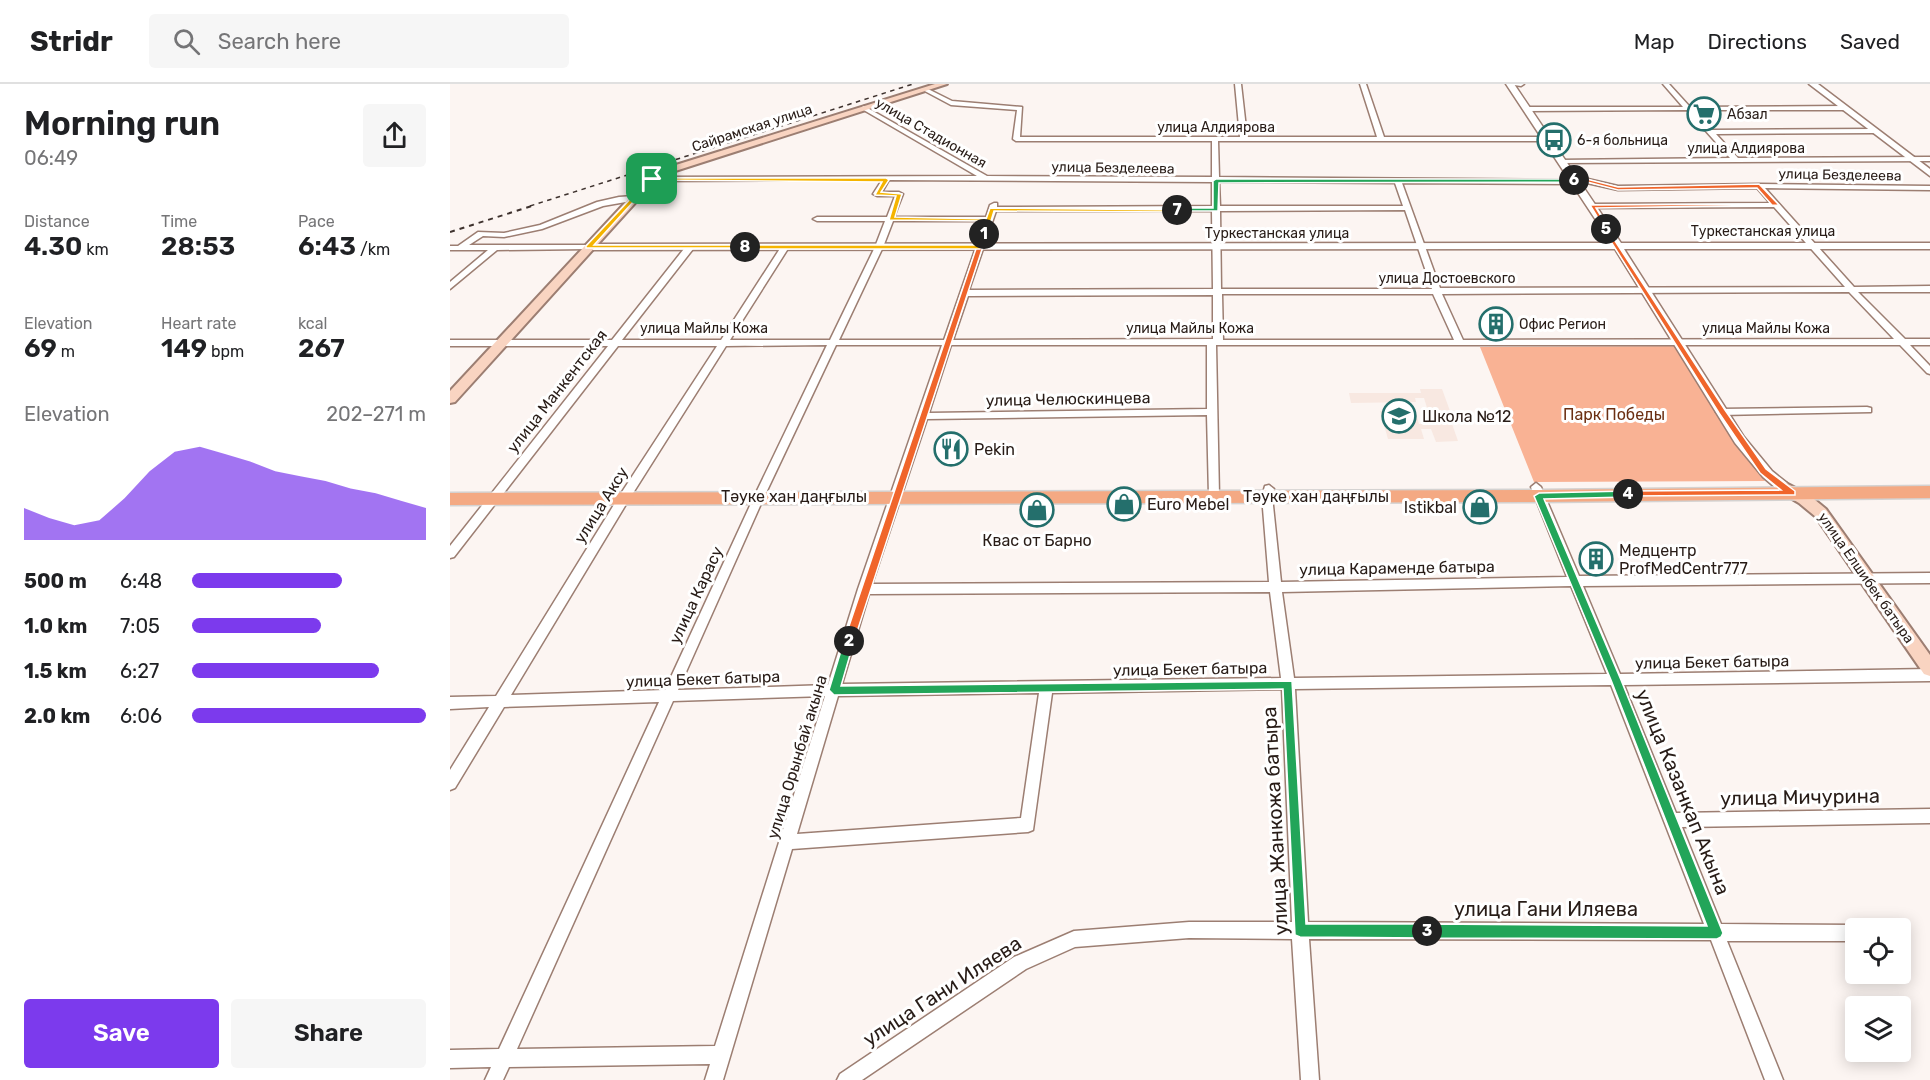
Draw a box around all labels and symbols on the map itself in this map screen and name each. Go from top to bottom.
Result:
street label: улица Стадионная [872,94,990,172]
supermarket icon: Абзал [1686,96,1722,132]
street label: Сайрамская улица [690,101,814,155]
place label: Абзал [1727,106,1768,123]
street label: улица Алдиярова [1157,119,1275,136]
bus stop icon: 6-я больница [1536,122,1572,158]
place label: 6-я больница [1577,132,1668,149]
street label: улица Алдиярова [1687,140,1805,157]
pin [626,153,677,204]
street label: улица Безделеева [1051,158,1175,178]
pin: 6 [1559,165,1589,195]
street label: улица Безделеева [1778,165,1902,185]
pin: 7 [1162,195,1192,225]
pin: 5 [1591,214,1621,244]
pin: 1 [969,219,999,249]
street label: Туркестанская улица [1691,223,1835,240]
street label: Туркестанская улица [1205,225,1349,242]
pin: 8 [730,232,760,262]
street label: улица Достоевского [1378,270,1516,287]
building icon: Офис Регион [1478,306,1514,342]
place label: Офис Регион [1519,316,1606,333]
street label: улица Майлы Кожа [640,320,768,337]
street label: улица Майлы Кожа [1126,320,1254,337]
street label: улица Майлы Кожа [1702,320,1830,337]
street label: улица Манкентская [503,326,611,456]
street label: улица Челюскинцева [985,388,1151,410]
school or university icon: Школа №12 [1381,398,1417,434]
park label: Парк Победы [1563,405,1665,424]
place label: Школа №12 [1422,407,1511,426]
restaurant icon: Pekin [933,431,969,467]
place label: Pekin [974,440,1015,459]
street label: улица Аксу [570,463,632,547]
pin: 4 [1613,479,1643,509]
shop icon: Euro Mebel [1106,486,1142,522]
street label: Тәуке хан даңғылы [721,487,867,506]
street label: Тәуке хан даңғылы [1243,487,1389,506]
shop icon: Istikbal [1462,489,1498,525]
shop icon: Квас от Барно [1019,492,1055,528]
place label: Euro Mebel [1147,495,1229,514]
place label: Istikbal [1404,498,1457,517]
street label: улица Елшибек батыра [1814,509,1918,647]
place label: Квас от Барно [982,531,1092,550]
building icon: Медцентр ProfMedCentr777 [1578,541,1614,577]
place label: Медцентр ProfMedCentr777 [1619,541,1748,578]
street label: улица Карасу [665,543,727,647]
street label: улица Караменде батыра [1299,557,1495,579]
pin: 2 [834,626,864,656]
street label: улица Бекет батыра [1635,651,1789,673]
street label: улица Бекет батыра [1113,658,1267,680]
street label: улица Бекет батыра [626,667,780,691]
street label: улица Орынбай акына [763,673,831,841]
street label: улица Казанкап Акына [1631,686,1735,898]
street label: улица Жанкожа батыра [1257,706,1293,936]
street label: улица Мичурина [1720,784,1880,810]
street label: улица Гани Иляева [1454,897,1638,921]
pin: 3 [1412,916,1442,946]
street label: улица Гани Иляева [858,931,1026,1051]

